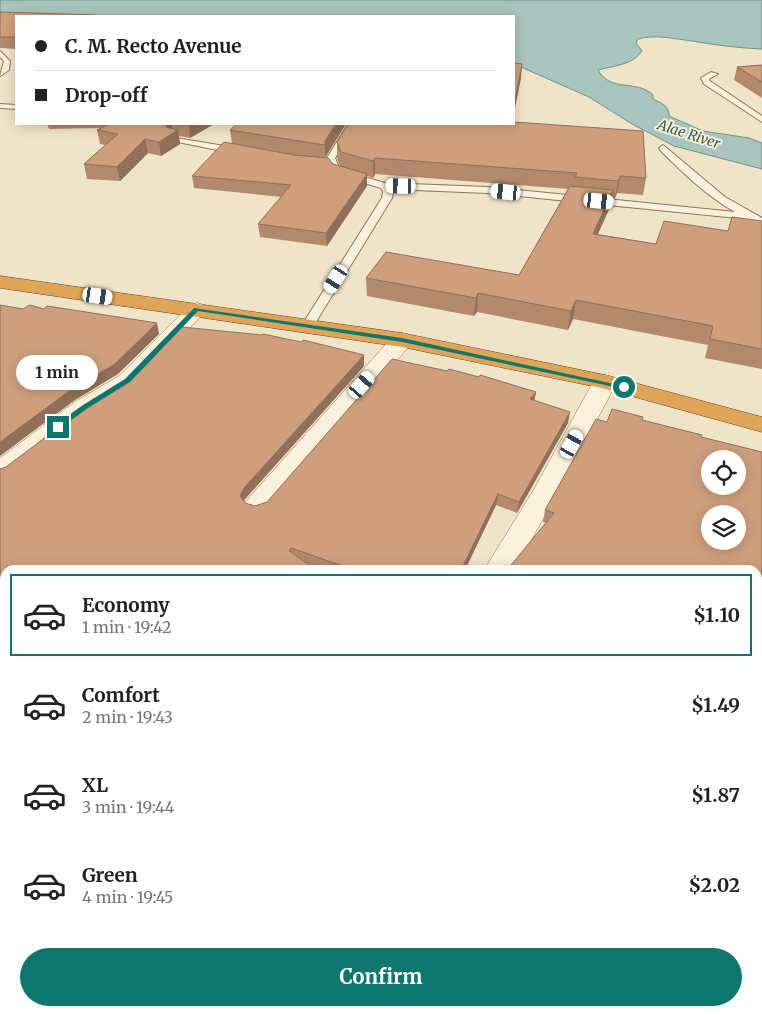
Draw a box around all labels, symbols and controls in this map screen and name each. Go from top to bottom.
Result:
text: C. M. Recto Avenue [65,34,242,58]
text: Drop-off [65,83,147,107]
water label: Alae River [655,115,723,153]
car [385,178,416,194]
car [490,183,521,201]
car [583,192,614,210]
car [321,262,350,296]
car [82,286,113,306]
callout: 1 min [17,354,99,390]
text: 1 min [35,362,79,382]
car [346,369,377,401]
route start [613,376,635,398]
route end [47,416,69,438]
car [558,427,585,461]
map controls [701,450,746,550]
button: locate [701,450,746,495]
button: layers [701,505,746,550]
icon: car [22,593,67,638]
text: Economy [82,593,170,617]
text: $1.10 [693,603,740,627]
text: 1 min · 19:42 [82,617,172,637]
icon: car [22,683,67,728]
text: Comfort [82,683,160,707]
text: $1.49 [691,693,740,717]
text: 2 min · 19:43 [82,707,173,727]
icon: car [22,773,67,818]
text: XL [82,773,108,797]
text: $1.87 [691,783,740,807]
text: 3 min · 19:44 [82,797,175,817]
icon: car [22,863,67,908]
text: Green [82,863,138,887]
text: $2.02 [689,873,740,897]
text: 4 min · 19:45 [82,887,173,907]
button: Confirm [20,948,742,1006]

